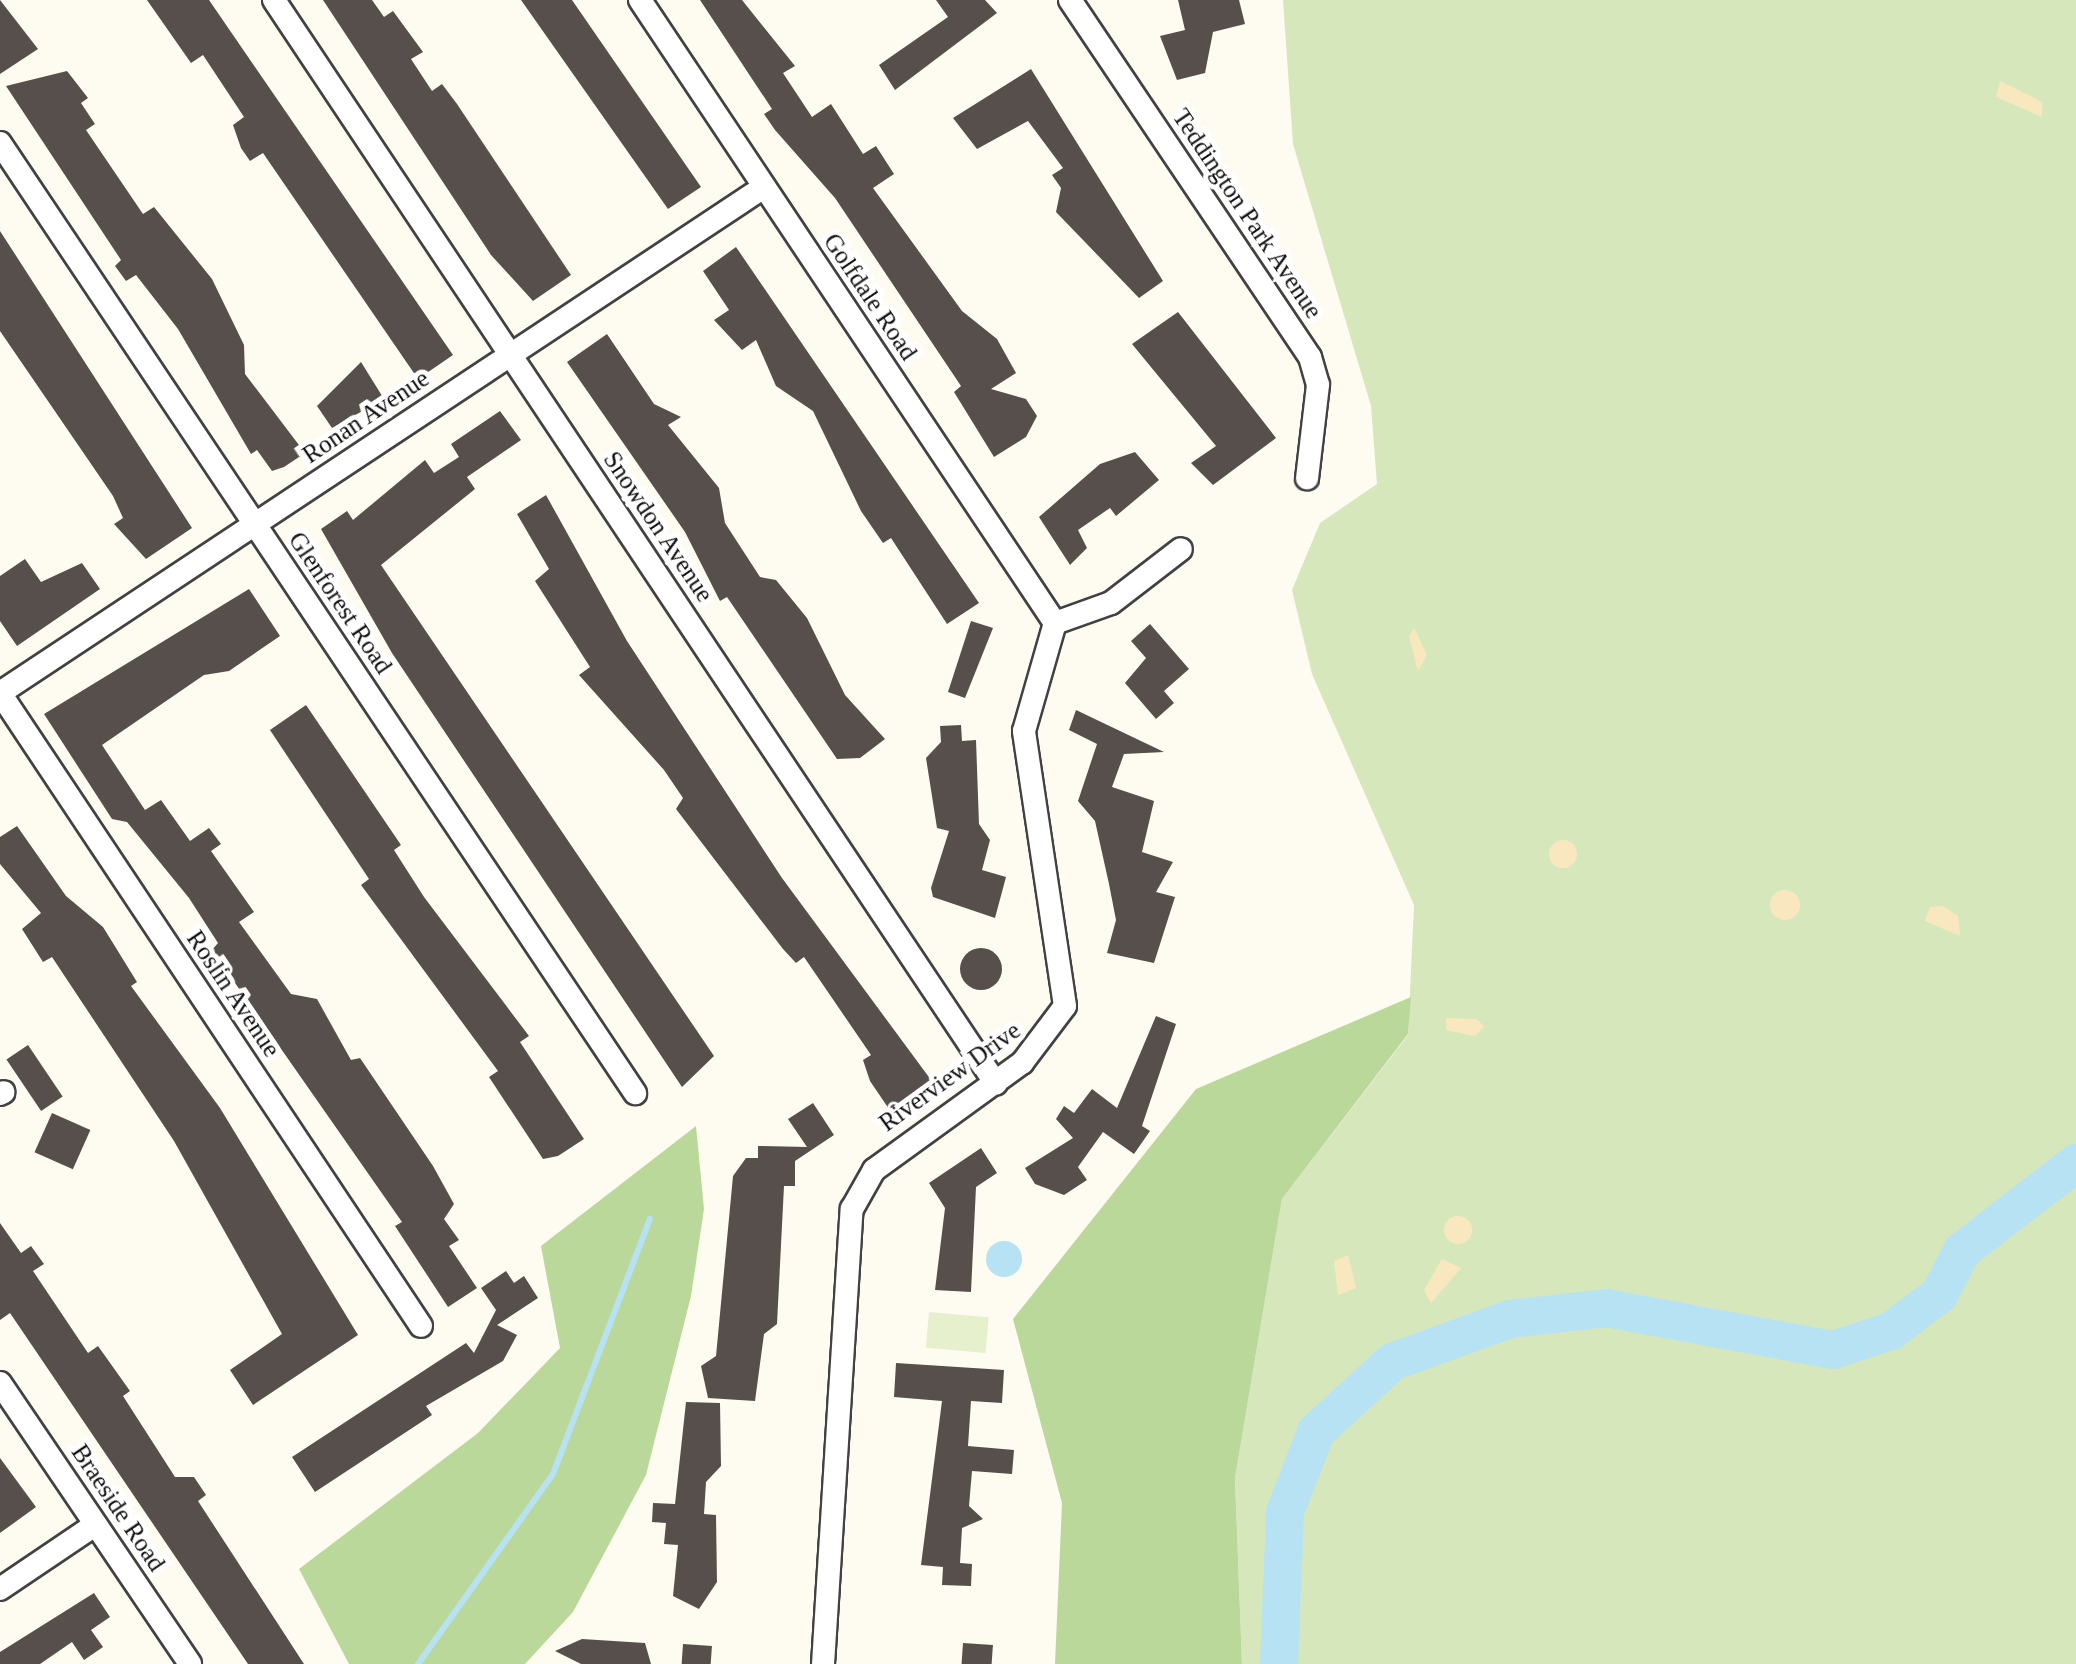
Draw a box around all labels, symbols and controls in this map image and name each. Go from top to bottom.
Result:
street label: Teddington Park Avenue [1165,103,1329,325]
street label: Golfdale Road [817,228,923,366]
street label: Ronan Avenue [297,363,435,471]
street label: Snowdon Avenue [596,445,720,609]
street label: Glenforest Road [282,526,398,680]
street label: Roslin Avenue [179,924,287,1064]
street label: Riverview Drive [874,1016,1026,1138]
street label: Braeside Road [65,1439,171,1577]

